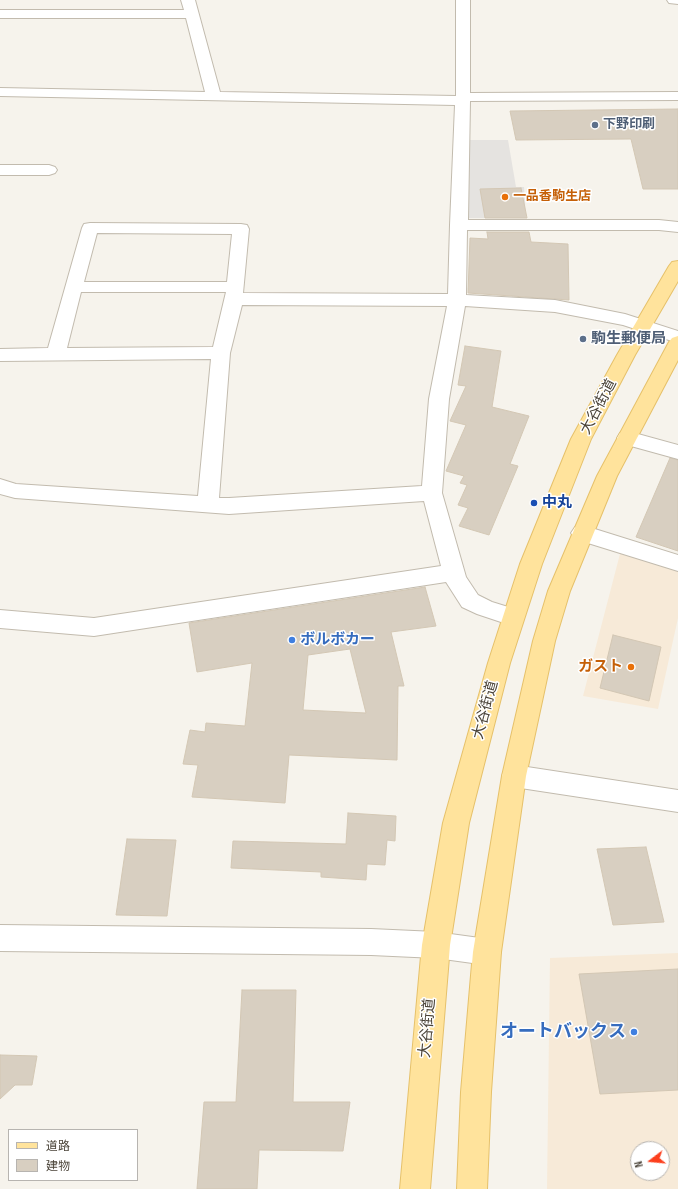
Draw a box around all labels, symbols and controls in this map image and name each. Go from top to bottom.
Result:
place label: 下野印刷 [603,117,655,133]
marker: 下野印刷 [590,120,600,130]
place label: 一品香駒生店 [513,189,591,205]
marker: 一品香駒生店 [500,192,510,202]
place label: 駒生郵便局 [591,330,666,348]
marker: 駒生郵便局 [578,334,588,344]
street label: 大谷街道 [577,376,621,438]
place label: 中丸 [542,494,572,512]
marker: 中丸 [529,498,539,508]
place label: ボルボカー [300,631,375,649]
marker: ボルボカー [287,635,297,645]
place label: ガスト [578,658,623,676]
marker: ガスト [626,662,636,672]
street label: 大谷街道 [470,679,502,741]
street label: 大谷街道 [416,997,440,1059]
place label: オートバックス [500,1021,626,1043]
marker: オートバックス [629,1027,639,1037]
legend [8,1129,138,1181]
text: 道路 [46,1139,70,1154]
north arrow [630,1141,670,1181]
text: 建物 [46,1159,70,1174]
text: N [632,1160,646,1169]

